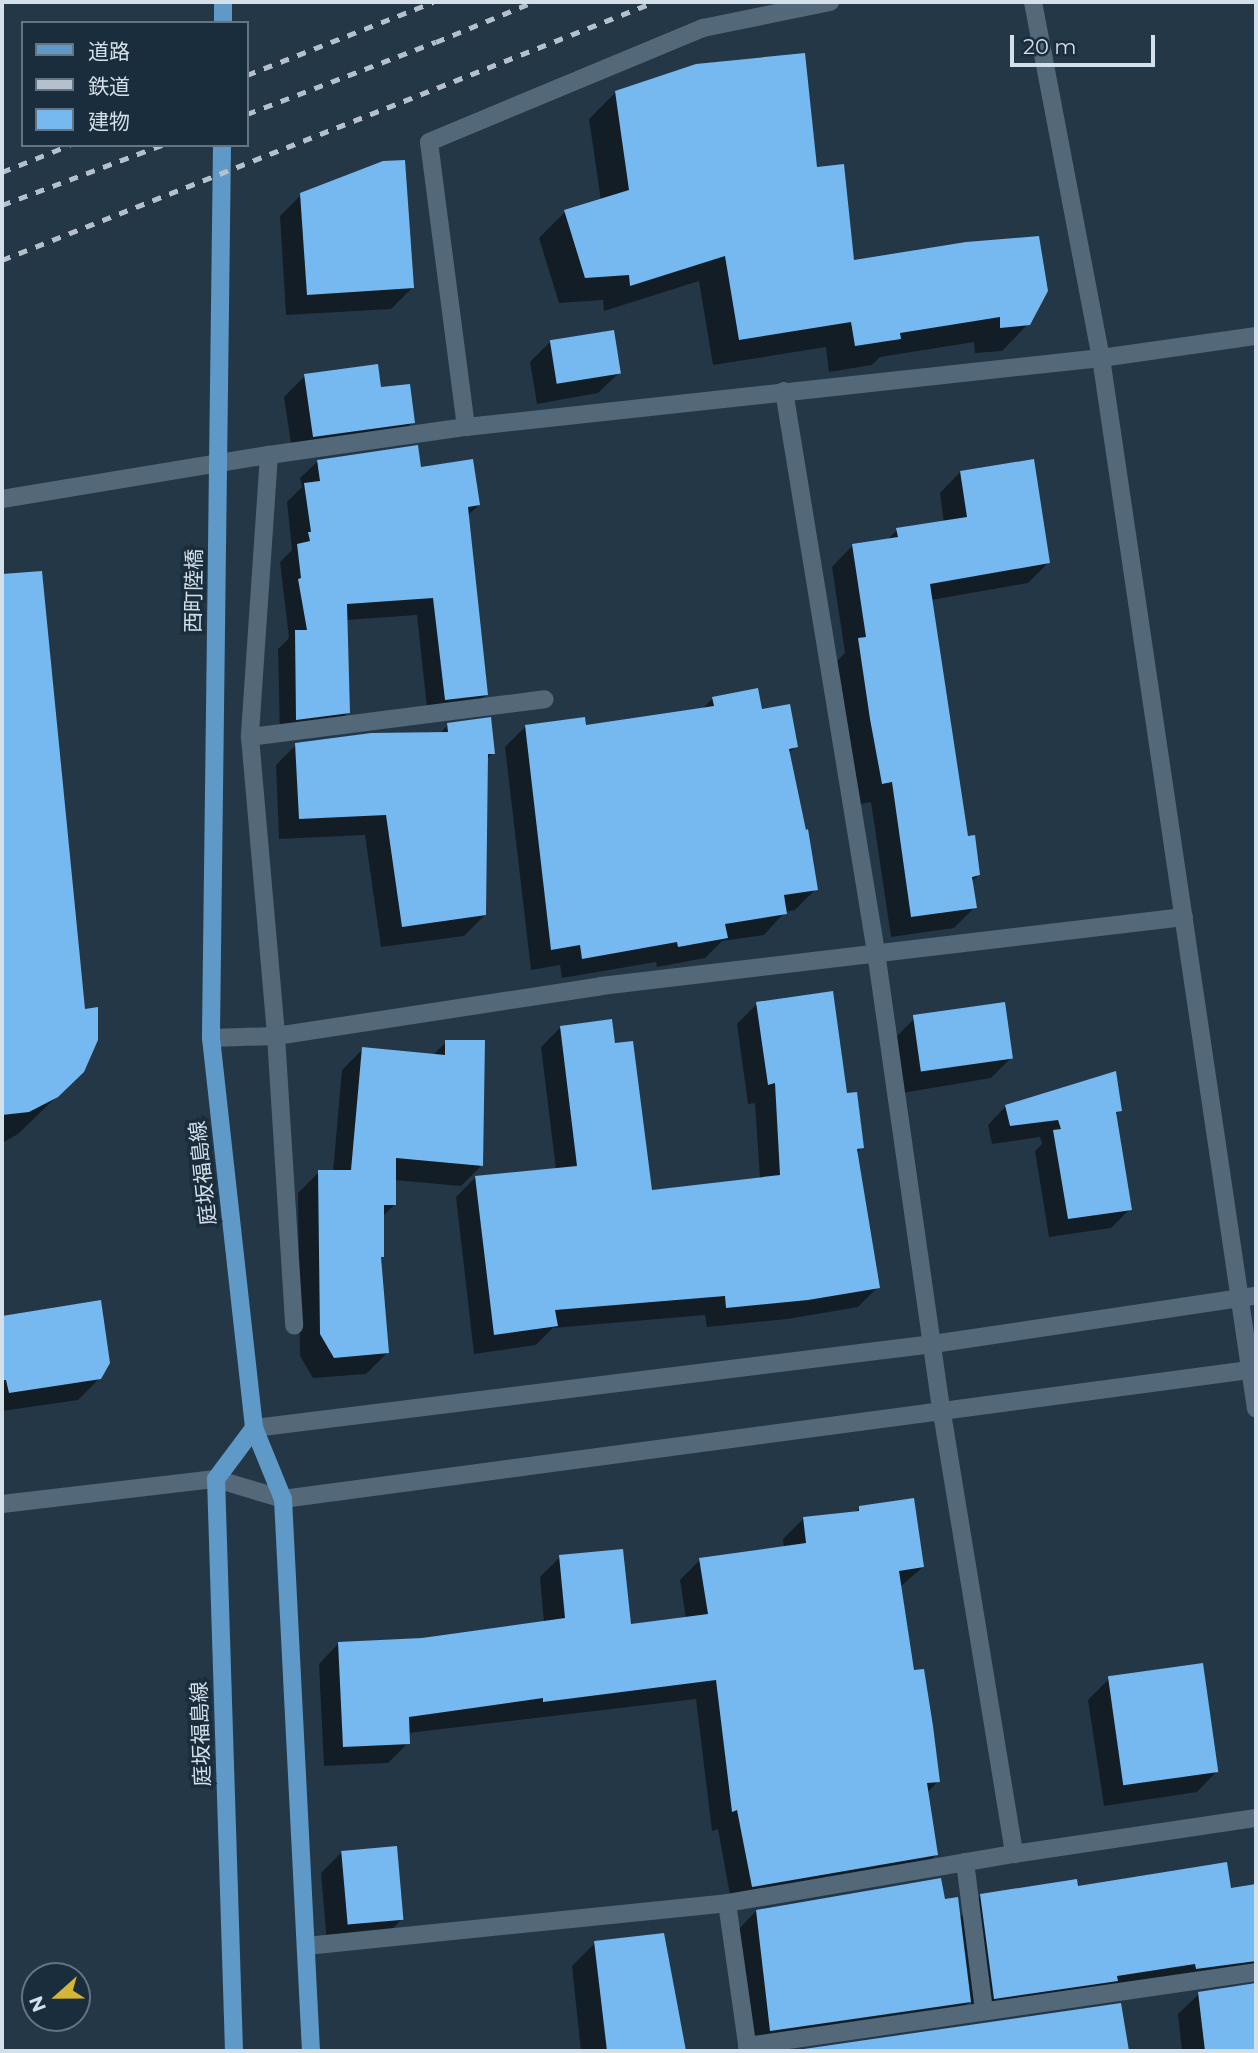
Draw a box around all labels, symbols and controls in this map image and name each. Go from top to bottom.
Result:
legend [21,21,248,147]
scale bar [1013,21,1158,65]
text: 20 m [1023,34,1077,59]
text: 道路 [88,39,130,64]
text: 鉄道 [88,74,130,99]
text: 建物 [88,109,130,134]
street label: 西町陸橋 [181,549,207,633]
street label: 庭坂福島線 [185,1119,221,1227]
street label: 庭坂福島線 [187,1681,215,1787]
north arrow [21,1962,91,2032]
text: N [24,1993,51,2015]

